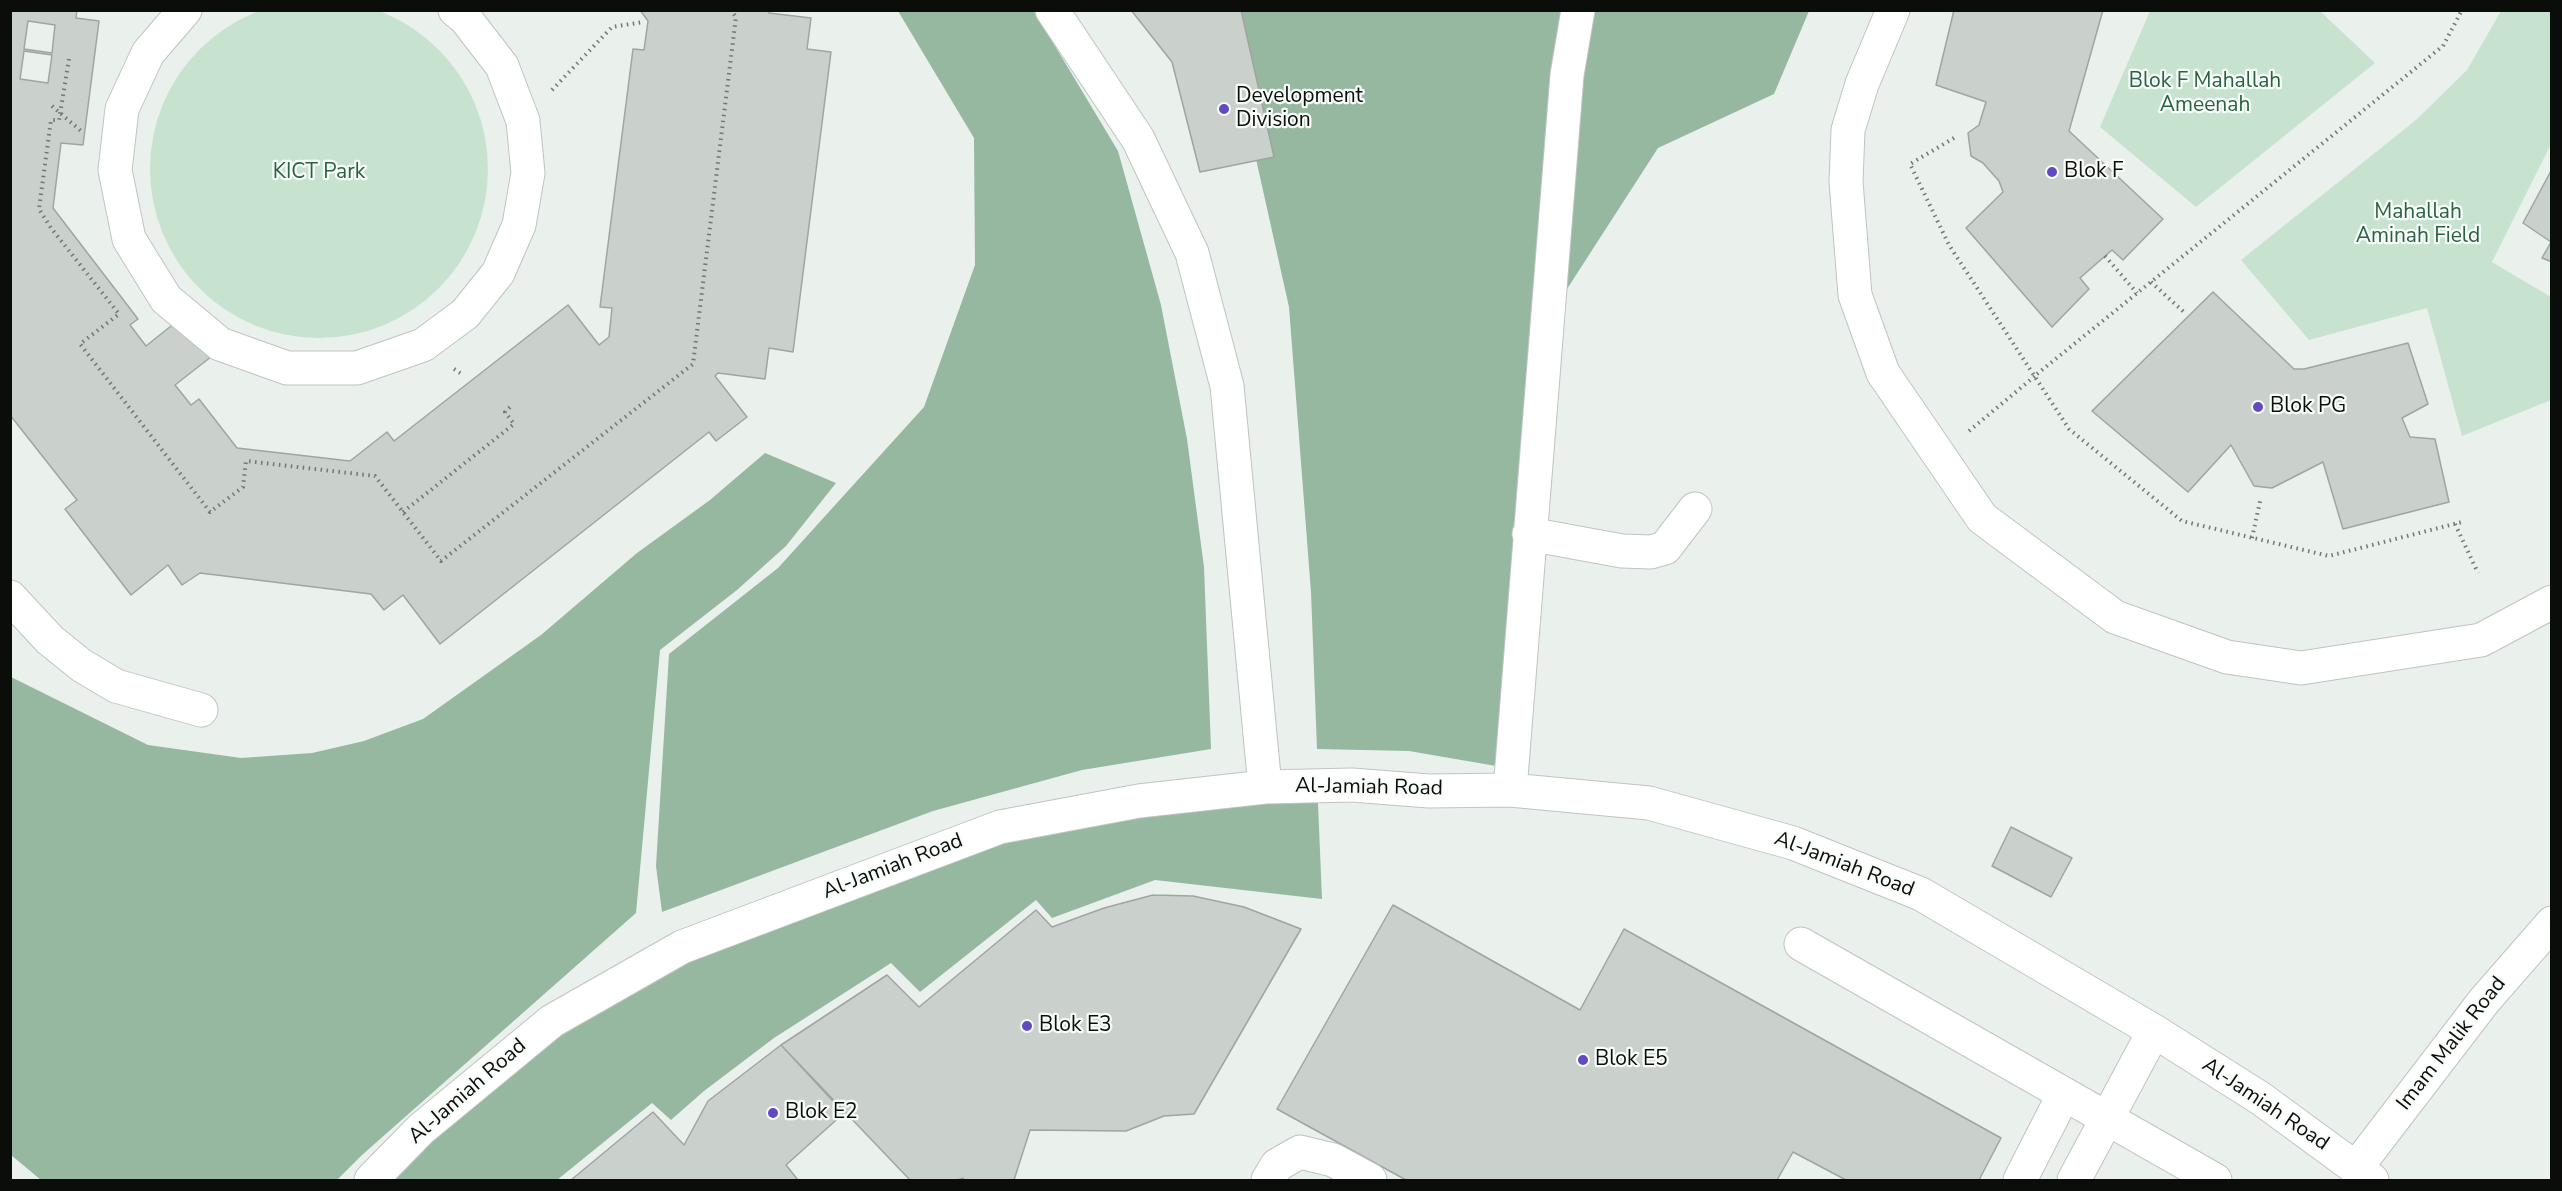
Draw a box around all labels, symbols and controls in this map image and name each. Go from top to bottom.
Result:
park label: Blok F Mahallah Ameenah [2129,69,2281,119]
place label: Development Division [1236,84,1363,134]
marker: Development Division [1217,102,1231,116]
place label: Blok F [2064,159,2123,185]
park label: KICT Park [273,160,365,186]
marker: Blok F [2045,165,2059,179]
park label: Mahallah Aminah Field [2356,200,2480,250]
place label: Blok PG [2270,394,2346,420]
marker: Blok PG [2251,400,2265,414]
street label: Al-Jamiah Road [1295,774,1443,802]
street label: Al-Jamiah Road [1770,827,1918,903]
street label: Al-Jamiah Road [819,829,967,905]
street label: Imam Malik Road [2392,972,2512,1116]
place label: Blok E3 [1039,1013,1112,1039]
marker: Blok E3 [1020,1019,1034,1033]
street label: Al-Jamiah Road [404,1034,532,1150]
place label: Blok E5 [1595,1047,1668,1073]
marker: Blok E5 [1576,1053,1590,1067]
street label: Al-Jamiah Road [2197,1053,2333,1157]
place label: Blok E2 [785,1100,858,1126]
marker: Blok E2 [766,1106,780,1120]

